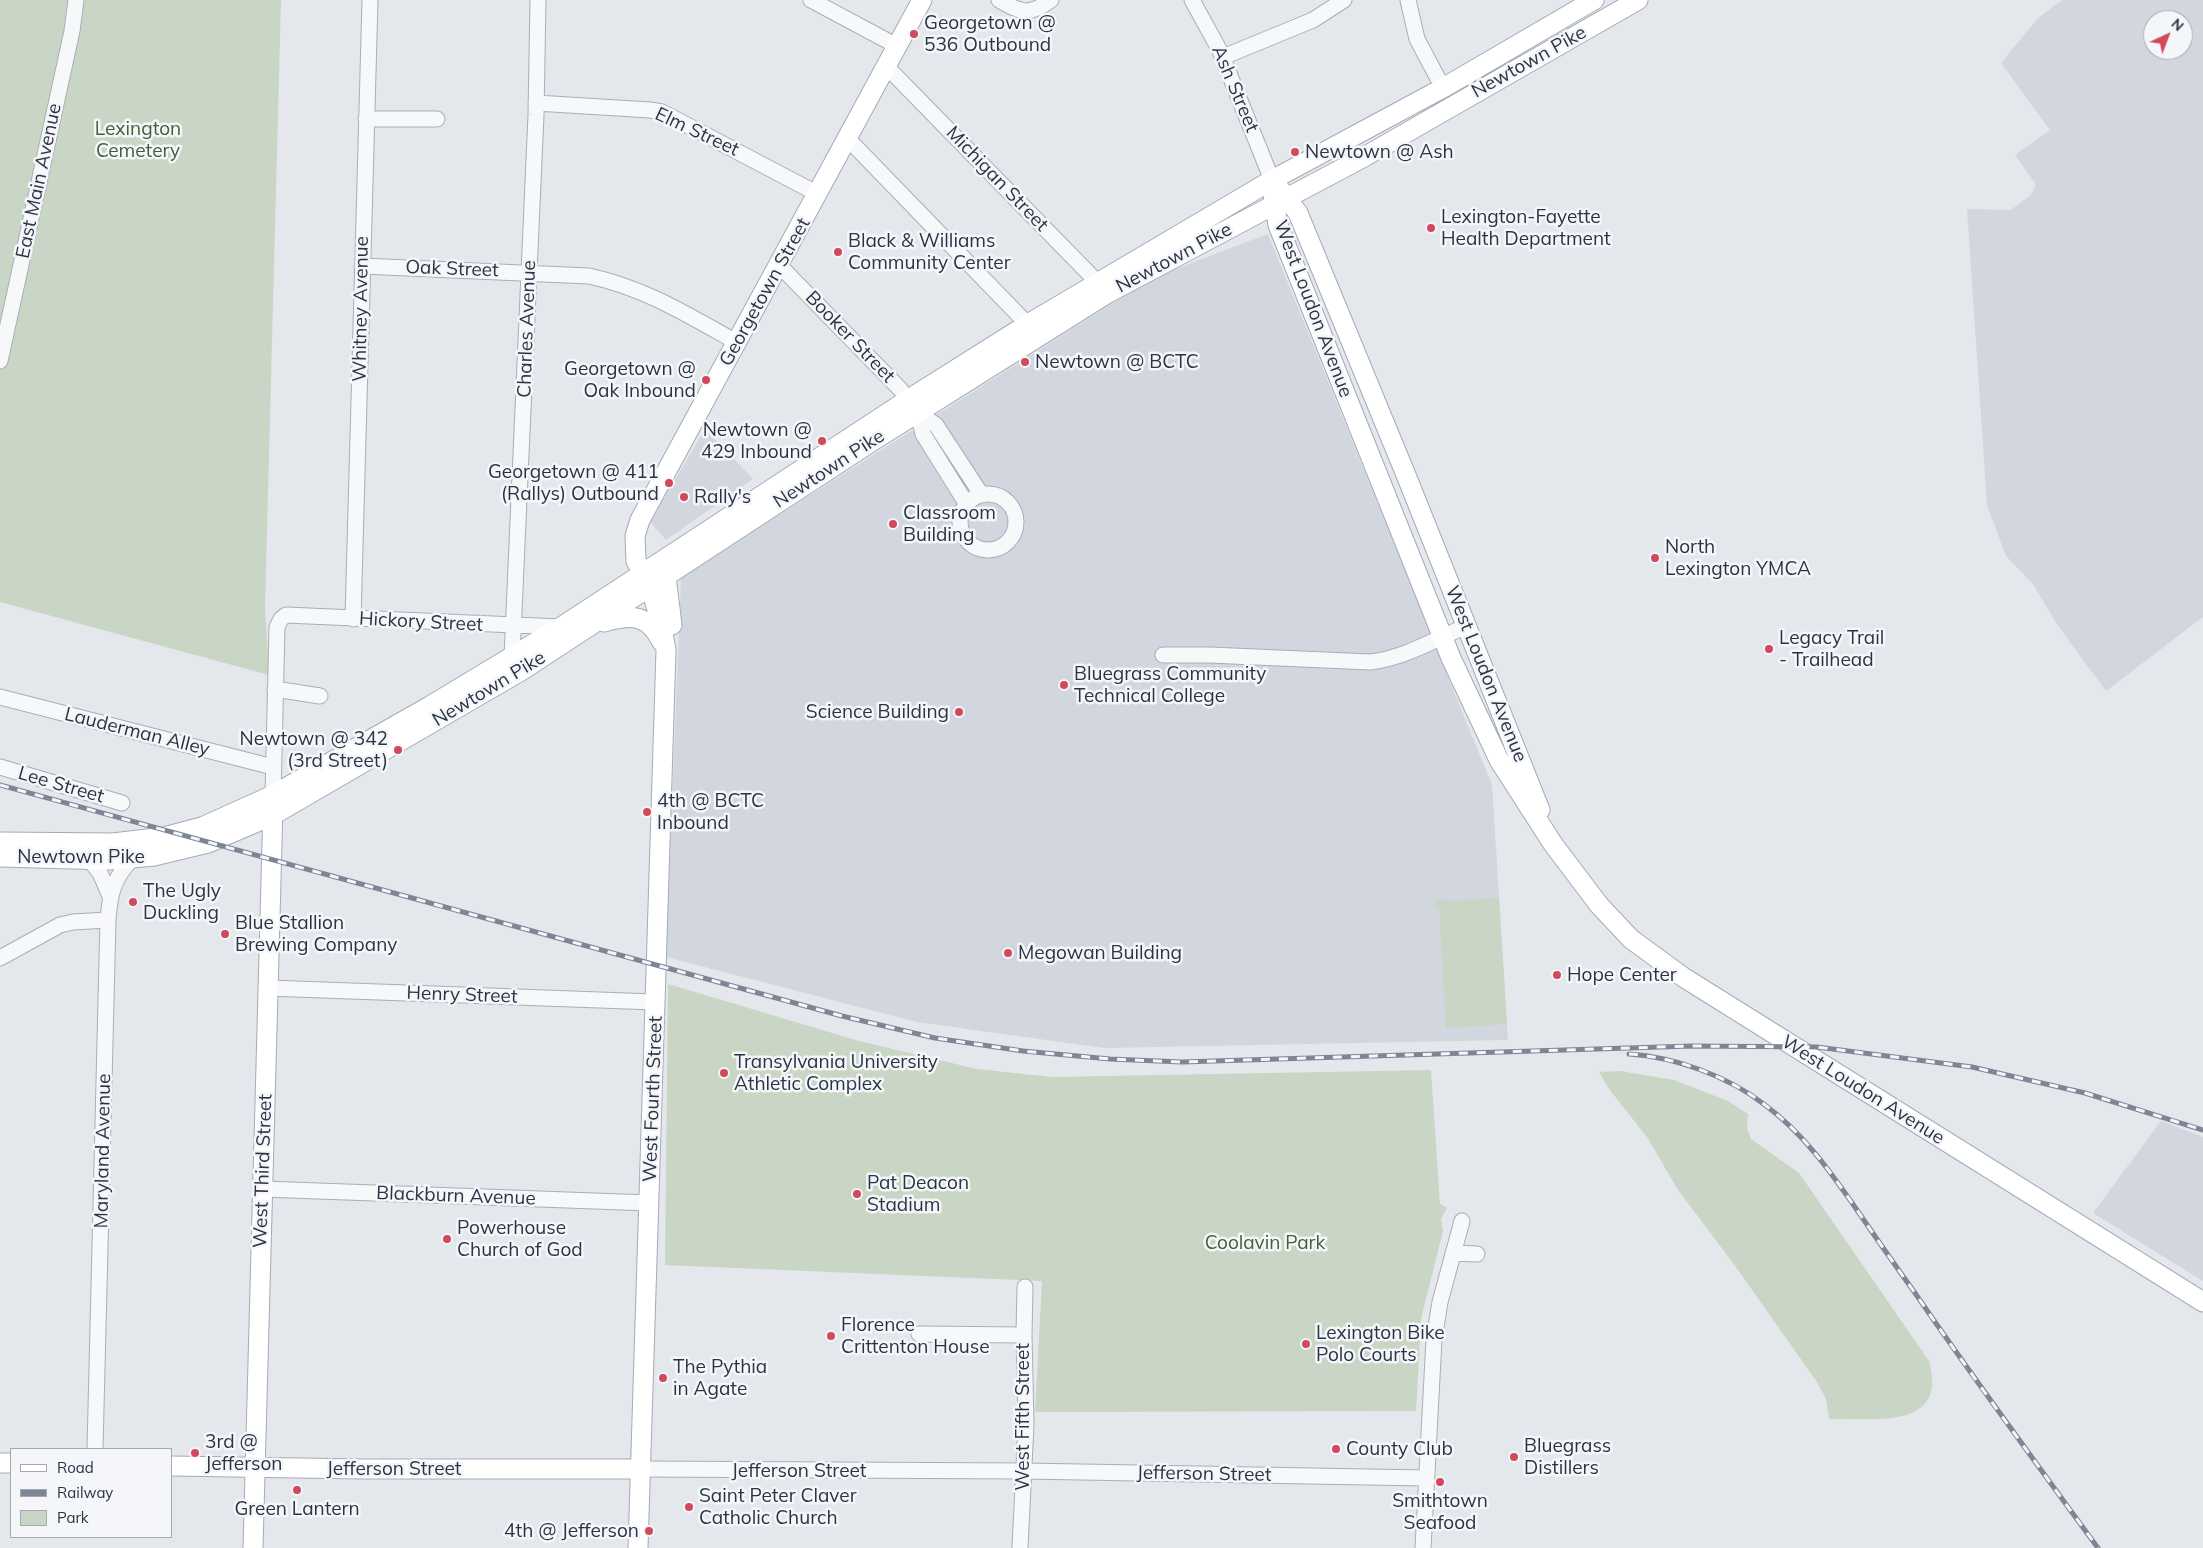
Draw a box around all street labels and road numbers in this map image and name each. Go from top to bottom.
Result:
street label: Newtown Pike [1468,21,1590,103]
street label: Ash Street [1207,42,1263,136]
street label: East Main Avenue [11,101,67,261]
street label: Elm Street [651,103,743,161]
street label: Michigan Street [941,122,1053,236]
street label: Georgetown Street [715,214,815,370]
street label: West Loudon Avenue [1269,217,1357,401]
street label: Newtown Pike [1112,218,1236,298]
street label: Whitney Avenue [348,236,374,382]
street label: Oak Street [405,256,499,282]
street label: Charles Avenue [513,260,541,398]
street label: Booker Street [801,286,899,388]
street label: Newtown Pike [769,425,889,513]
street label: West Loudon Avenue [1440,583,1532,765]
street label: Hickory Street [359,607,483,637]
street label: Newtown Pike [428,646,550,732]
street label: Lauderman Alley [62,703,212,761]
street label: Lee Street [15,762,107,808]
street label: Newtown Pike [17,846,145,868]
street label: Henry Street [406,982,518,1008]
street label: West Fourth Street [639,1016,667,1182]
street label: West Loudon Avenue [1777,1031,1949,1149]
street label: Maryland Avenue [90,1073,116,1229]
street label: West Third Street [249,1094,277,1248]
street label: Blackburn Avenue [376,1182,536,1210]
street label: West Fifth Street [1012,1343,1034,1491]
street label: Jefferson Street [327,1458,461,1480]
street label: Jefferson Street [732,1460,866,1482]
street label: Jefferson Street [1136,1461,1272,1487]

